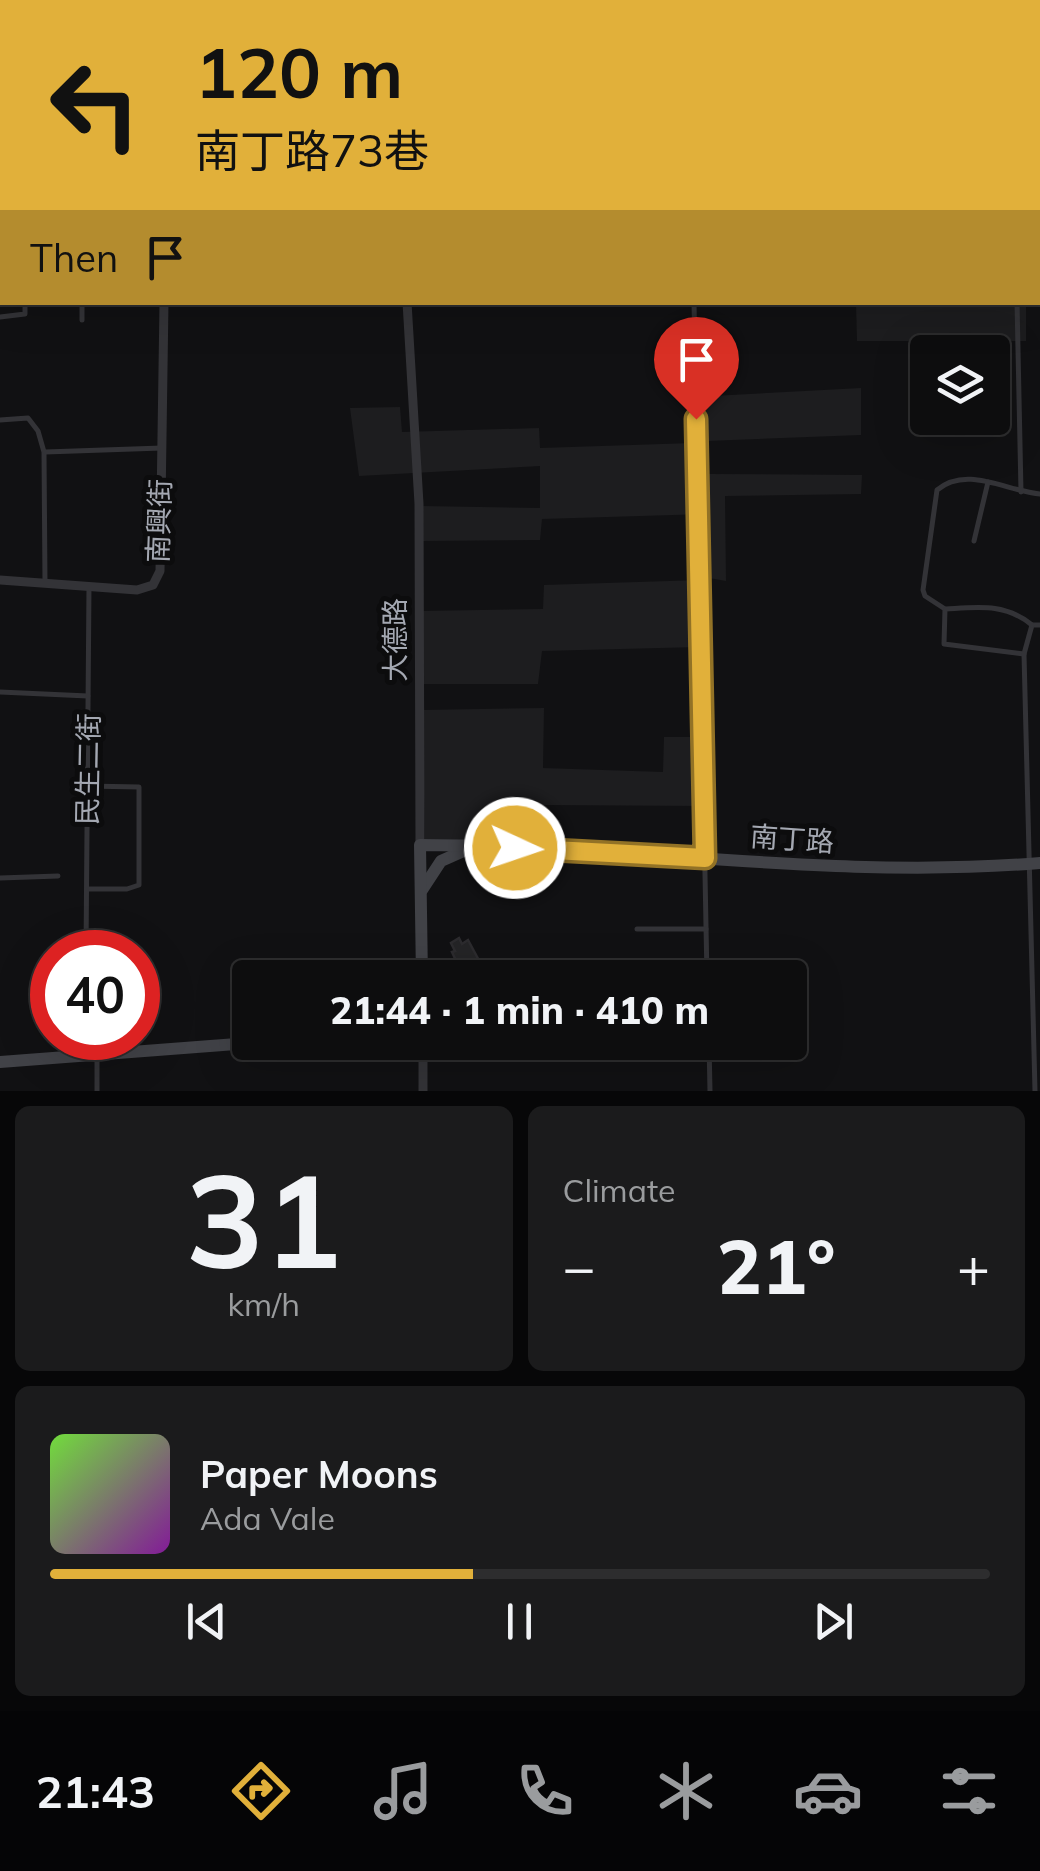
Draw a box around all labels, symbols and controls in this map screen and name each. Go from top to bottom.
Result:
text: 120 m [195,28,403,116]
icon: left [30,40,160,170]
text: 南丁路73巷 [195,122,429,178]
icon: arrive [138,230,193,285]
text: Then [30,234,118,282]
pin [654,317,739,420]
icon: arrive [669,332,724,387]
map controls [910,335,1010,435]
button: layers [910,335,1010,435]
street label: 南興街 [140,478,177,564]
street label: 大德路 [377,598,412,682]
street label: 民生二街 [69,713,106,825]
position arrow [463,796,567,900]
street label: 南丁路 [749,818,835,859]
speed limit sign: 40 [30,930,160,1060]
text: 21:44 · 1 min · 410 m [330,986,709,1034]
text: 31 [186,1137,342,1301]
text: Climate [563,1170,675,1210]
text: 21° [717,1219,836,1313]
text: − [563,1232,596,1301]
text: + [957,1232,990,1301]
text: km/h [228,1284,300,1324]
text: Paper Moons [200,1450,438,1498]
text: Ada Vale [200,1498,335,1538]
icon: previous [179,1594,234,1649]
icon: pause [492,1594,547,1649]
icon: next [806,1594,861,1649]
icon: directions [226,1756,296,1826]
icon: music [368,1756,438,1826]
icon: phone [510,1756,580,1826]
icon: climate [651,1756,721,1826]
icon: car [793,1756,863,1826]
icon: filters [934,1756,1004,1826]
text: 21:43 [36,1763,155,1819]

